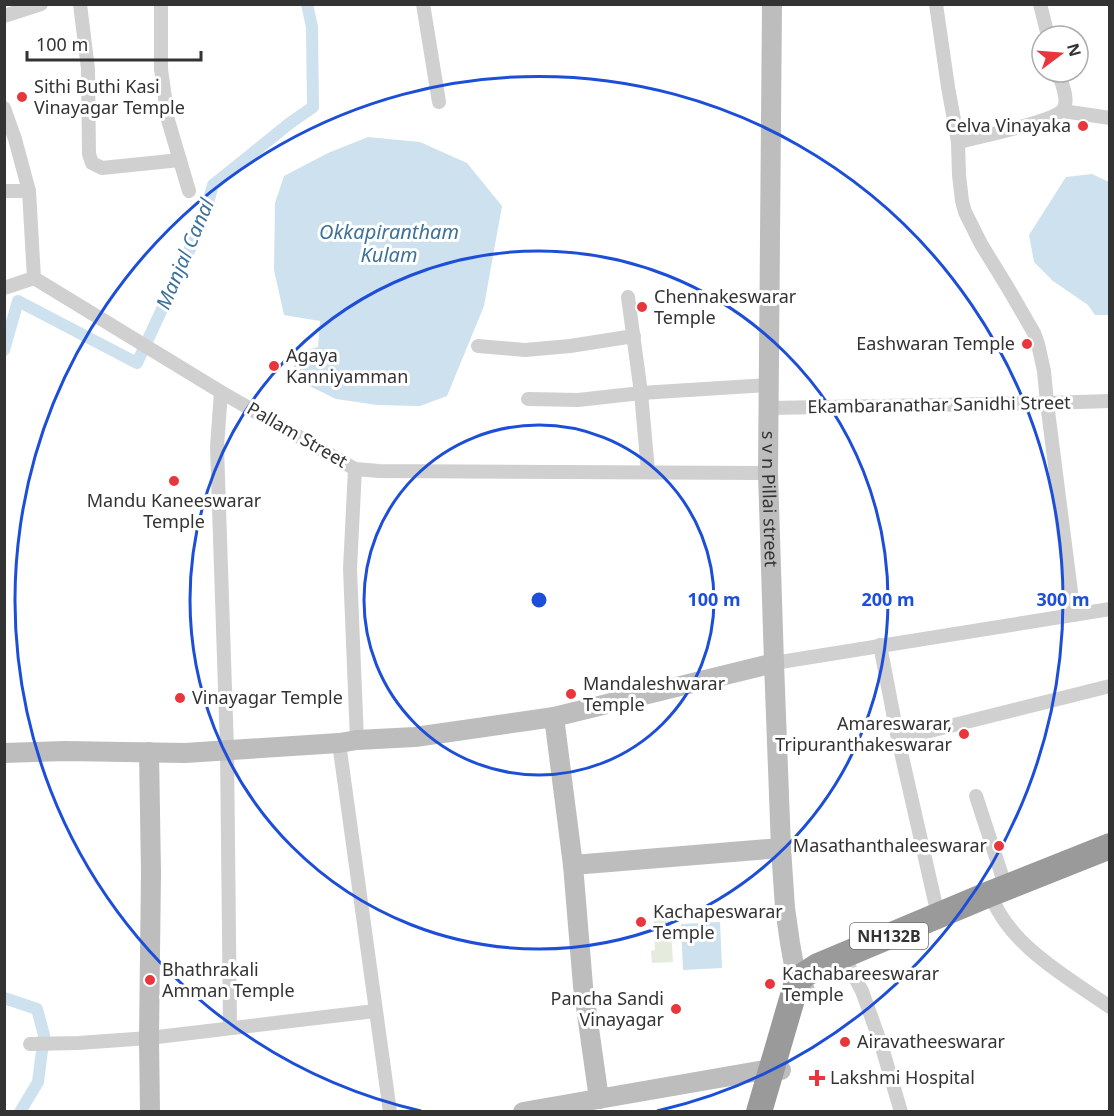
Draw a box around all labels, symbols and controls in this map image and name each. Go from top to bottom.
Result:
scale bar [27,24,201,62]
north arrow [1030,24,1090,84]
text: 100 m [36,32,88,56]
text: N [1062,41,1087,59]
place label: Sithi Buthi Kasi Vinayagar Temple [34,74,185,119]
marker: Sithi Buthi Kasi Vinayagar Temple [15,90,29,104]
place label: Celva Vinayaka [945,113,1071,137]
marker: Celva Vinayaka [1076,119,1090,133]
water label: Manjal Canal [149,194,220,313]
water label: Okkapirantham Kulam [319,218,459,268]
place label: Chennakeswarar Temple [654,284,797,329]
marker: Chennakeswarar Temple [635,300,649,314]
place label: Eashwaran Temple [856,331,1015,355]
marker: Eashwaran Temple [1020,337,1034,351]
place label: Agaya Kanniyamman [286,343,408,388]
marker: Agaya Kanniyamman [267,359,281,373]
street label: Ekambaranathar Sanidhi Street [807,390,1071,418]
street label: Pallam Street [243,396,352,473]
street label: s v n Pillai street [757,431,784,568]
marker: Mandu Kaneeswarar Temple [167,474,181,488]
place label: Mandu Kaneeswarar Temple [87,488,262,533]
text: 100 m [687,587,741,611]
text: 200 m [861,587,915,611]
text: 300 m [1036,587,1090,611]
centre of rings [529,590,549,610]
place label: Mandaleshwarar Temple [583,671,726,716]
place label: Vinayagar Temple [192,685,343,709]
marker: Mandaleshwarar Temple [564,687,578,701]
marker: Vinayagar Temple [173,691,187,705]
place label: Amareswarar, Tripuranthakeswarar [775,711,953,756]
marker: Amareswarar, Tripuranthakeswarar [957,727,971,741]
place label: Masathanthaleeswarar [793,833,988,857]
marker: Masathanthaleeswarar [992,839,1006,853]
place label: Kachapeswarar Temple [653,899,783,944]
marker: Kachapeswarar Temple [634,915,648,929]
road number: NH132B [850,923,928,949]
place label: Bhathrakali Amman Temple [162,957,295,1002]
place label: Kachabareeswarar Temple [782,961,940,1006]
marker: Bhathrakali Amman Temple [143,973,157,987]
marker: Kachabareeswarar Temple [763,977,777,991]
place label: Pancha Sandi Vinayagar [551,986,665,1031]
marker: Pancha Sandi Vinayagar [669,1002,683,1016]
place label: Airavatheeswarar [857,1029,1006,1053]
marker: Airavatheeswarar [838,1035,852,1049]
place label: Lakshmi Hospital [830,1065,975,1089]
marker: Lakshmi Hospital [808,1069,826,1087]

